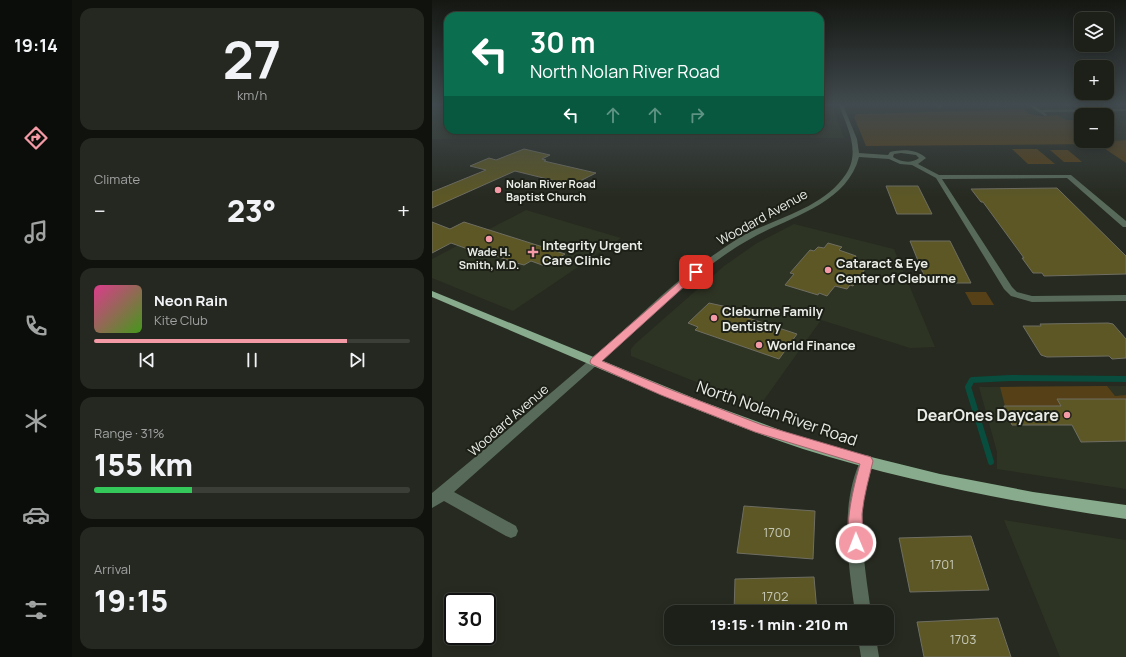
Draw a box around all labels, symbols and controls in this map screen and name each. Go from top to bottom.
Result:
map controls [1074,12,1114,148]
button: layers [1074,12,1114,52]
text: 30 m [530,23,595,61]
text: 27 [223,24,281,95]
icon: left [464,28,516,80]
text: 19:14 [14,33,58,57]
text: North Nolan River Road [530,59,720,83]
button: + [1074,60,1114,100]
text: km/h [237,86,267,104]
icon: left [560,104,582,126]
icon: ahead [602,104,624,126]
icon: ahead [644,104,666,126]
icon: right [686,104,708,126]
button: − [1074,108,1114,148]
icon: directions [22,124,50,152]
text: Climate [94,170,140,188]
place label: Nolan River Road Baptist Church [506,176,596,204]
street label: Woodard Avenue [713,184,811,249]
marker: Nolan River Road Baptist Church [493,185,503,195]
text: 23° [227,190,276,231]
text: − [94,196,106,226]
text: + [397,196,410,226]
icon: music [22,218,50,246]
marker: Wade H. Smith, M.D. [484,234,494,244]
place label: Integrity Urgent Care Clinic [542,236,643,269]
place label: Wade H. Smith, M.D. [459,244,519,272]
marker: Integrity Urgent Care Clinic [527,246,539,258]
place label: Cataract & Eye Center of Cleburne [836,254,956,287]
pin [679,255,713,289]
icon: arrive [685,261,707,283]
marker: Cataract & Eye Center of Cleburne [823,265,833,275]
text: Neon Rain [154,290,228,311]
place label: Cleburne Family Dentistry [722,302,824,335]
text: Kite Club [154,311,208,329]
icon: phone [22,312,50,340]
marker: Cleburne Family Dentistry [709,313,719,323]
place label: World Finance [767,336,856,354]
marker: World Finance [754,340,764,350]
icon: previous [136,349,158,371]
icon: pause [241,349,263,371]
icon: next [346,349,368,371]
street label: North Nolan River Road [694,375,860,451]
street label: Woodard Avenue [464,380,552,460]
place label: DearOnes Daycare [917,404,1059,426]
icon: climate [22,407,50,435]
marker: DearOnes Daycare [1062,410,1072,420]
text: Range · 31% [94,424,165,442]
text: 155 km [94,444,193,485]
icon: car [22,501,50,529]
position arrow [835,522,877,564]
house number: 1700 [763,523,791,541]
house number: 1701 [930,555,954,573]
text: Arrival [94,560,131,578]
text: 19:15 [94,580,168,621]
house number: 1702 [762,587,788,605]
speed limit sign: 30 [444,593,496,645]
icon: filters [22,596,50,624]
text: 19:15 · 1 min · 210 m [710,614,848,635]
house number: 1703 [950,630,976,648]

